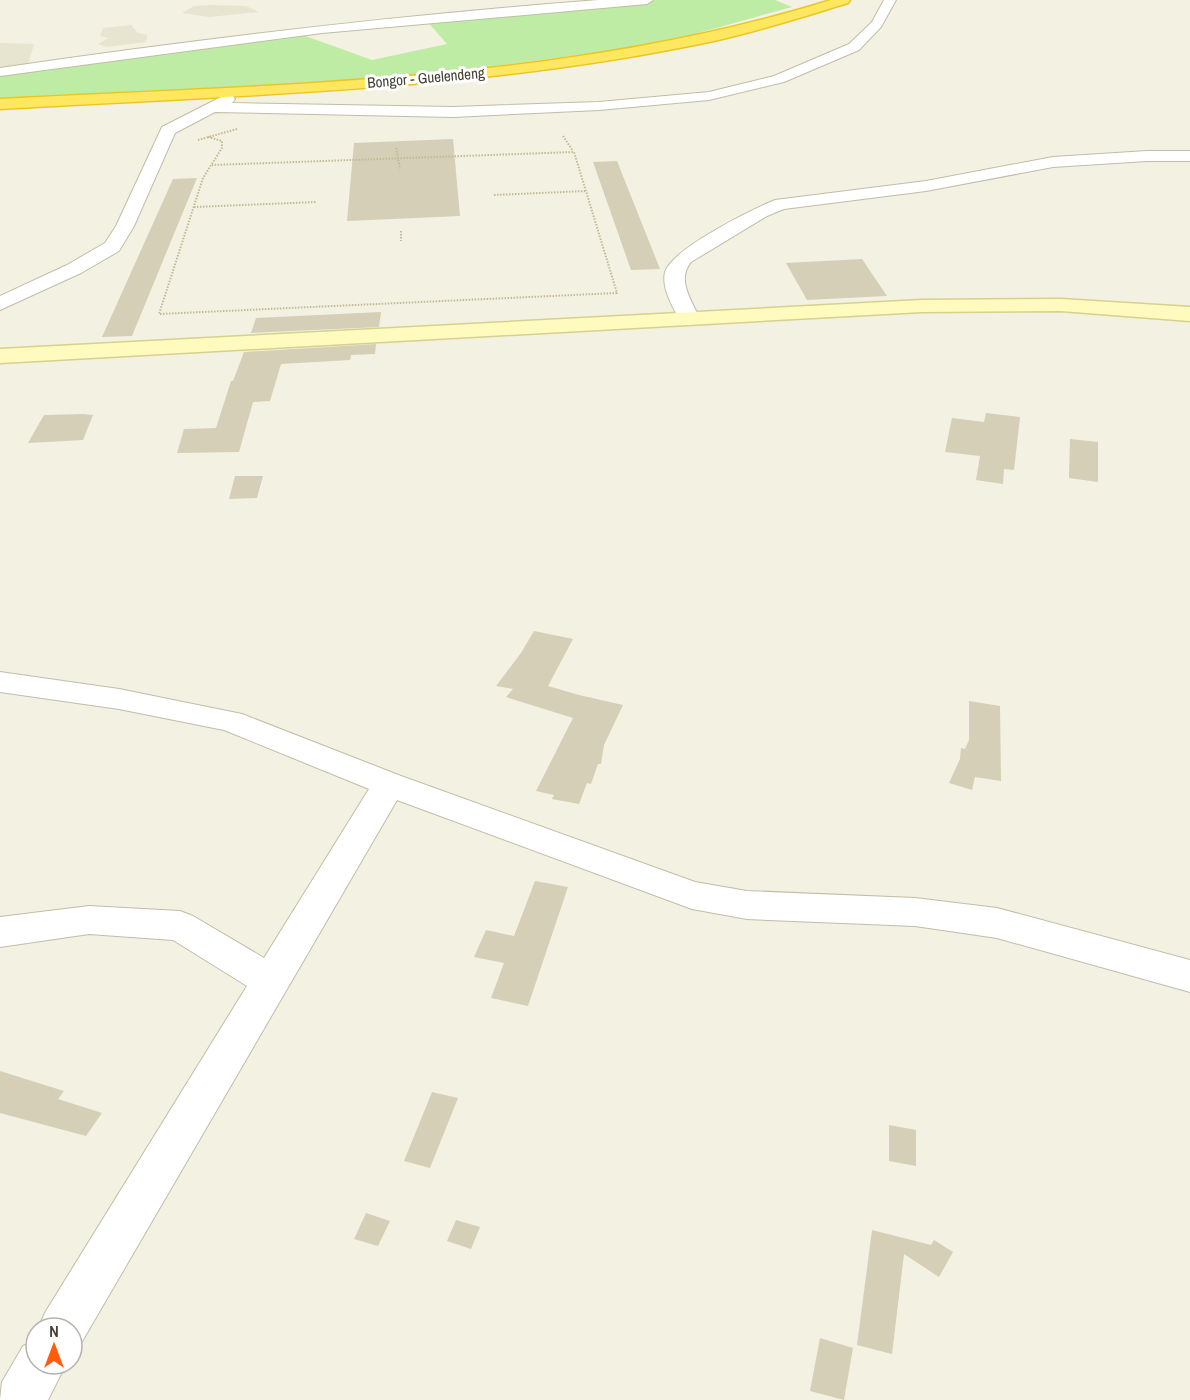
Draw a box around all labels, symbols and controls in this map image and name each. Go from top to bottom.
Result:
street label: Bongor - Guelendeng [366,62,486,93]
north arrow [24,1316,84,1376]
text: N [49,1320,59,1342]

